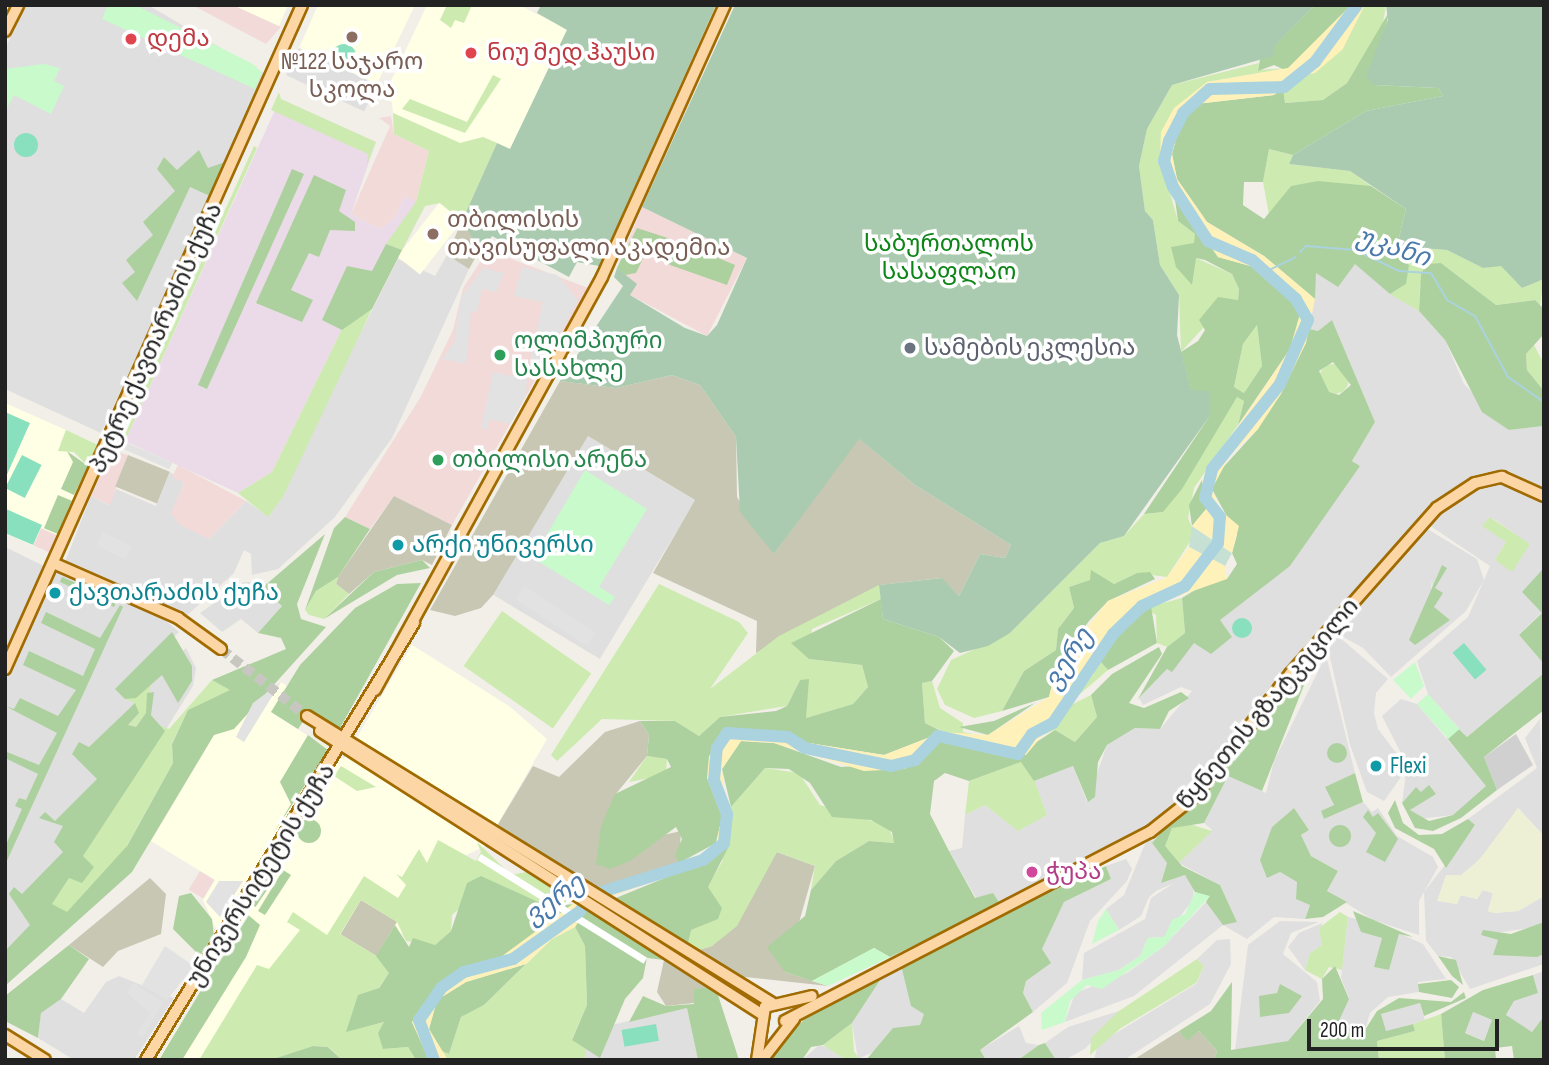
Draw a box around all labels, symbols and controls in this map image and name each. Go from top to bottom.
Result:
place label: დემა [147,25,210,53]
marker: დემა [121,29,141,49]
marker: №122 საჯარო სკოლა [344,29,360,45]
place label: ნიუ მედ ჰაუსი [487,39,655,67]
marker: ნიუ მედ ჰაუსი [461,43,481,63]
place label: №122 საჯარო სკოლა [281,48,423,104]
street label: პეტრე ქავთარაძის ქუჩა [83,198,229,478]
place label: თბილისის თავისუფალი აკადემია [447,206,730,262]
water label: უკანი [1352,222,1434,274]
marker: თბილისის თავისუფალი აკადემია [425,226,441,242]
park label: საბურთალოს სასაფლაო [864,230,1034,286]
place label: ოლიმპიური სასახლე [514,327,663,383]
place label: სამების ეკლესია [924,334,1135,362]
marker: სამების ეკლესია [902,340,918,356]
marker: ოლიმპიური სასახლე [492,347,508,363]
place label: თბილისი არენა [452,446,647,474]
marker: თბილისი არენა [430,452,446,468]
place label: არქი უნივერსი [412,531,594,559]
marker: არქი უნივერსი [390,537,406,553]
place label: ქავთარაძის ქუჩა [69,579,279,607]
marker: ქავთარაძის ქუჩა [47,585,63,601]
street label: წყნეთის გზატკეცილი [1171,592,1365,816]
water label: ვერე [1038,623,1100,695]
place label: Flexi [1390,752,1427,780]
street label: უნივერსიტეტის ქუჩა [181,758,341,992]
marker: Flexi [1368,758,1384,774]
place label: ჭუპა [1046,858,1101,886]
marker: ჭუპა [1024,864,1040,880]
water label: ვერე [519,868,591,932]
scale bar [1311,1006,1504,1050]
text: 200 m [1320,1018,1364,1043]

